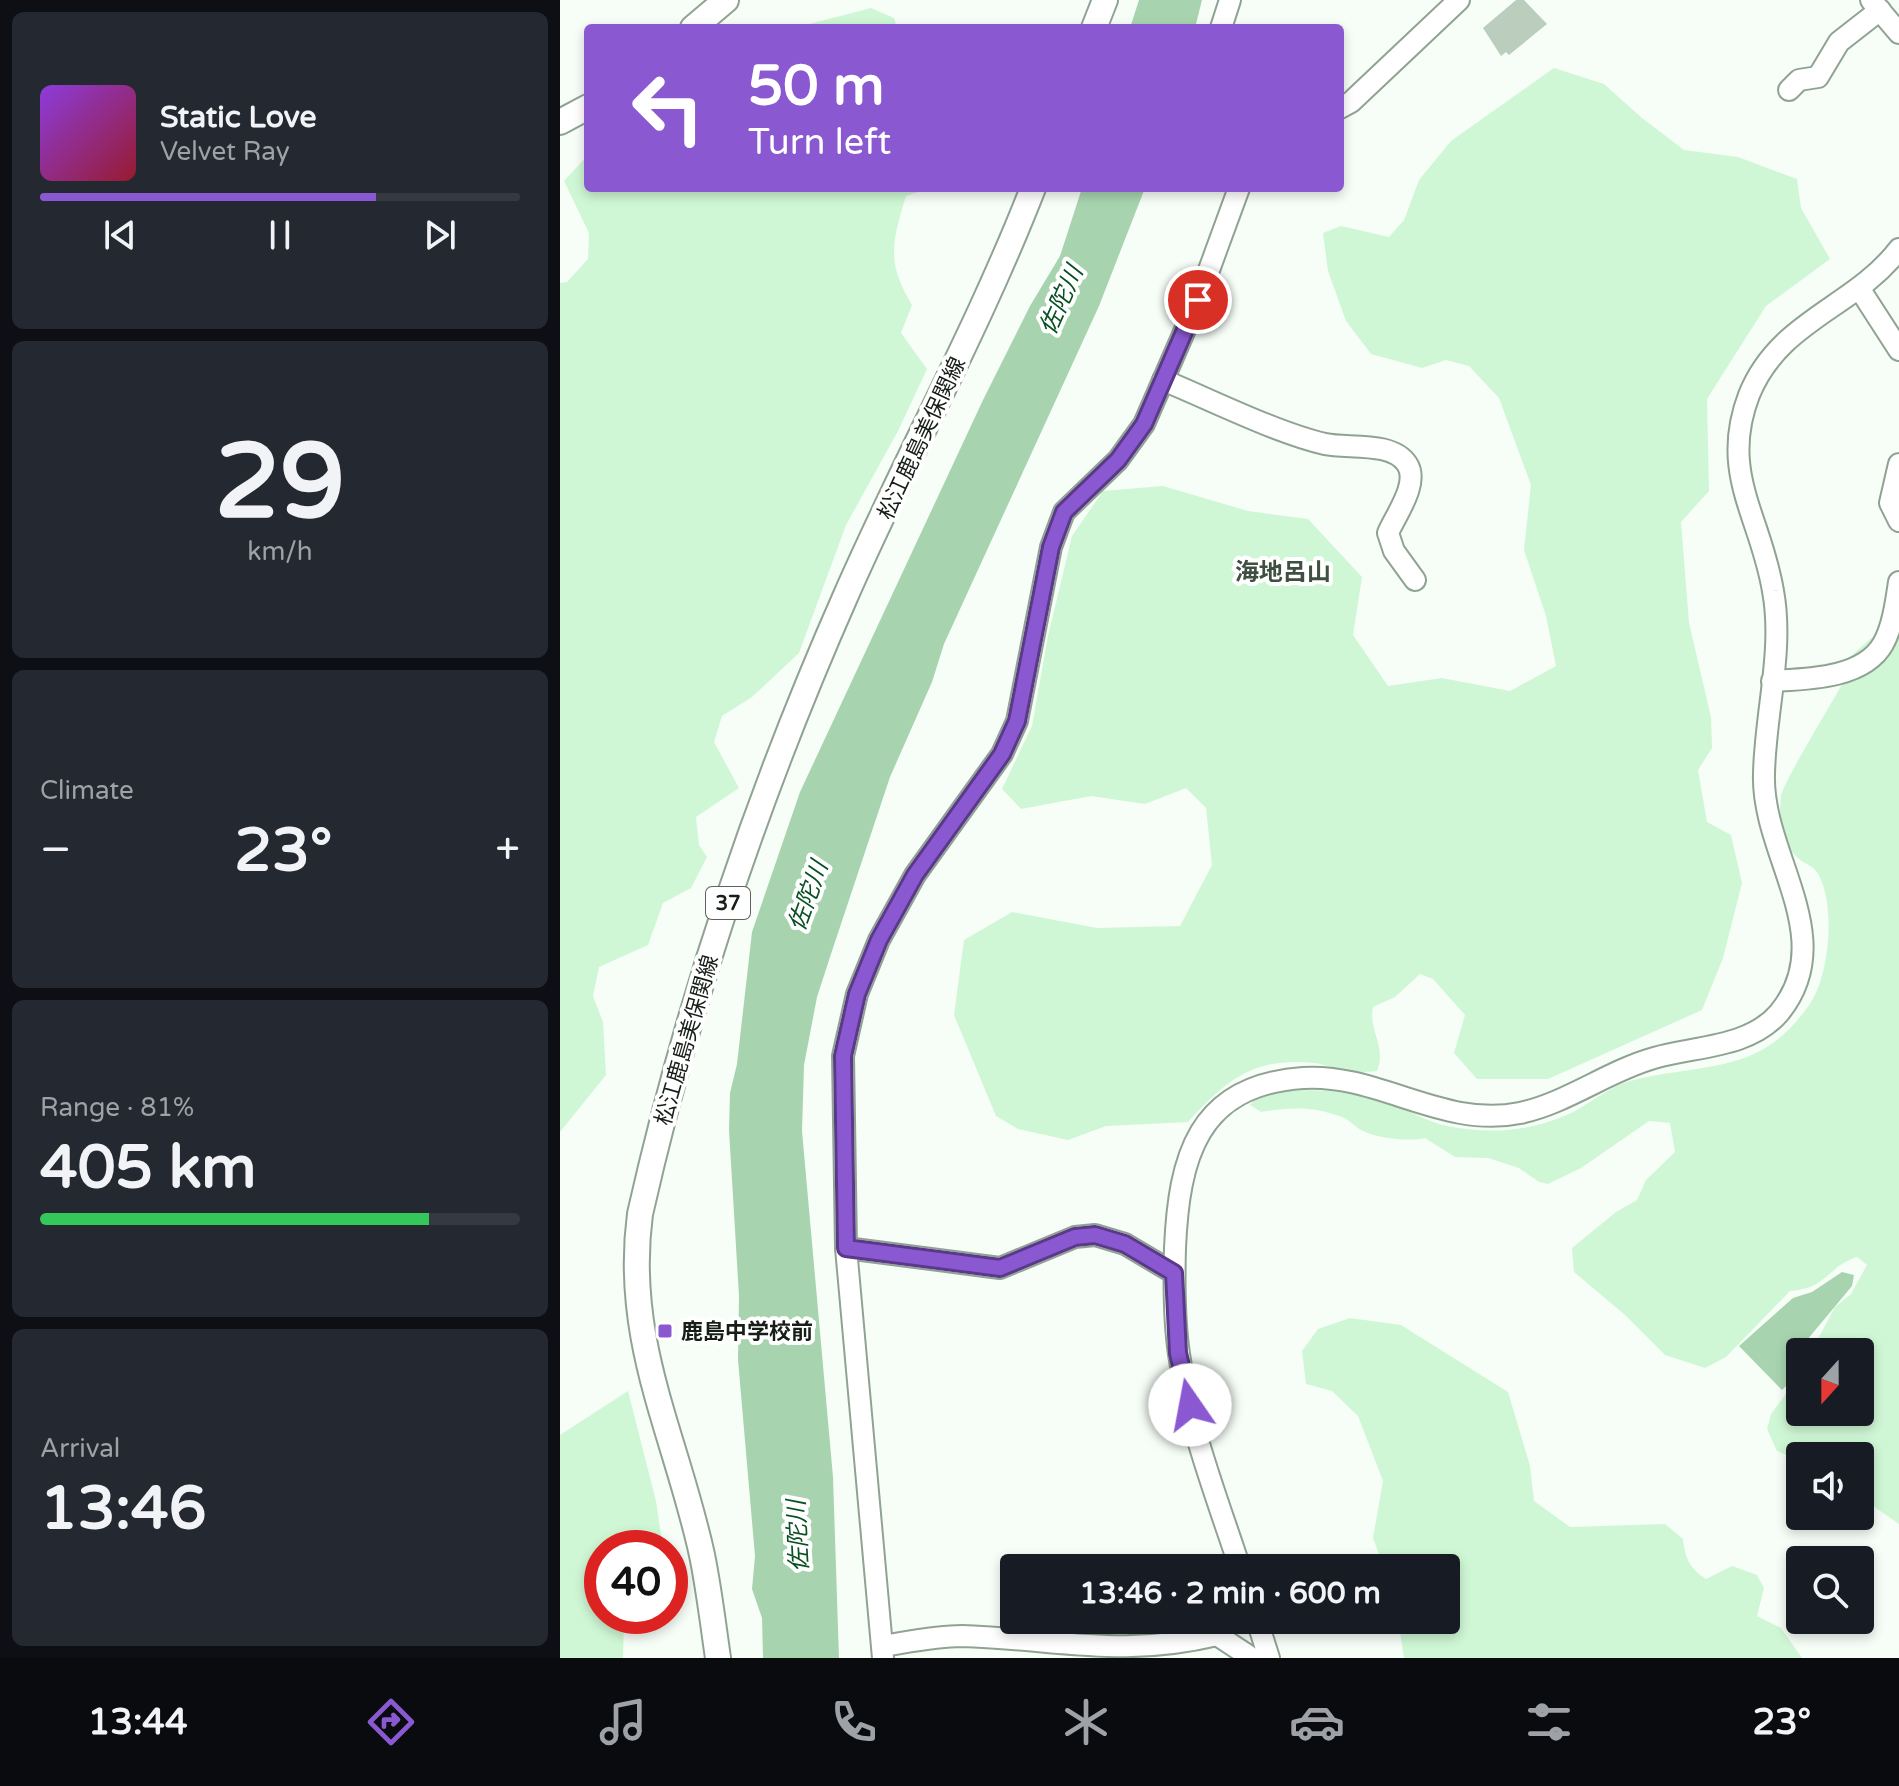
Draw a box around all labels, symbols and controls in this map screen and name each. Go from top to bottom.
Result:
text: 50 m [748,53,884,120]
icon: left [616,56,720,160]
text: Static Love [160,99,316,136]
text: Turn left [748,121,891,164]
text: Velvet Ray [160,136,290,167]
icon: previous [98,213,142,257]
icon: pause [258,213,302,257]
icon: next [418,213,462,257]
water label: 佐陀川 [1034,259,1091,339]
pin [1164,266,1232,334]
icon: arrive [1176,278,1220,322]
street label: 松江鹿島美保関線 [873,353,971,524]
text: 29 [215,421,345,546]
text: km/h [247,536,313,567]
district label: 海地呂山 [1235,558,1331,587]
text: Climate [40,775,134,806]
text: 23° [234,815,332,887]
text: − [40,824,71,877]
text: + [495,824,520,877]
water label: 佐陀川 [783,855,835,935]
road number: 37 [706,887,750,919]
street label: 松江鹿島美保関線 [650,952,724,1128]
text: Range · 81% [40,1092,194,1123]
text: 405 km [40,1132,256,1204]
place label: 鹿島中学校前 [681,1319,813,1345]
marker: 鹿島中学校前 [656,1322,674,1340]
north arrow [1786,1338,1874,1426]
map controls [1786,1338,1874,1634]
position arrow [1148,1363,1232,1447]
text: Arrival [40,1433,120,1464]
button: sound [1786,1442,1874,1530]
text: 13:46 [40,1473,206,1545]
water label: 佐陀川 [782,1496,815,1573]
speed limit sign: 40 [584,1530,688,1634]
button: search [1786,1546,1874,1634]
text: 13:46 · 2 min · 600 m [1079,1575,1381,1612]
icon: directions [363,1694,419,1750]
icon: music [595,1694,651,1750]
icon: phone [826,1694,882,1750]
icon: climate [1058,1694,1114,1750]
icon: car [1289,1694,1345,1750]
icon: filters [1521,1694,1577,1750]
text: 13:44 [88,1701,188,1744]
text: 23° [1752,1701,1811,1744]

